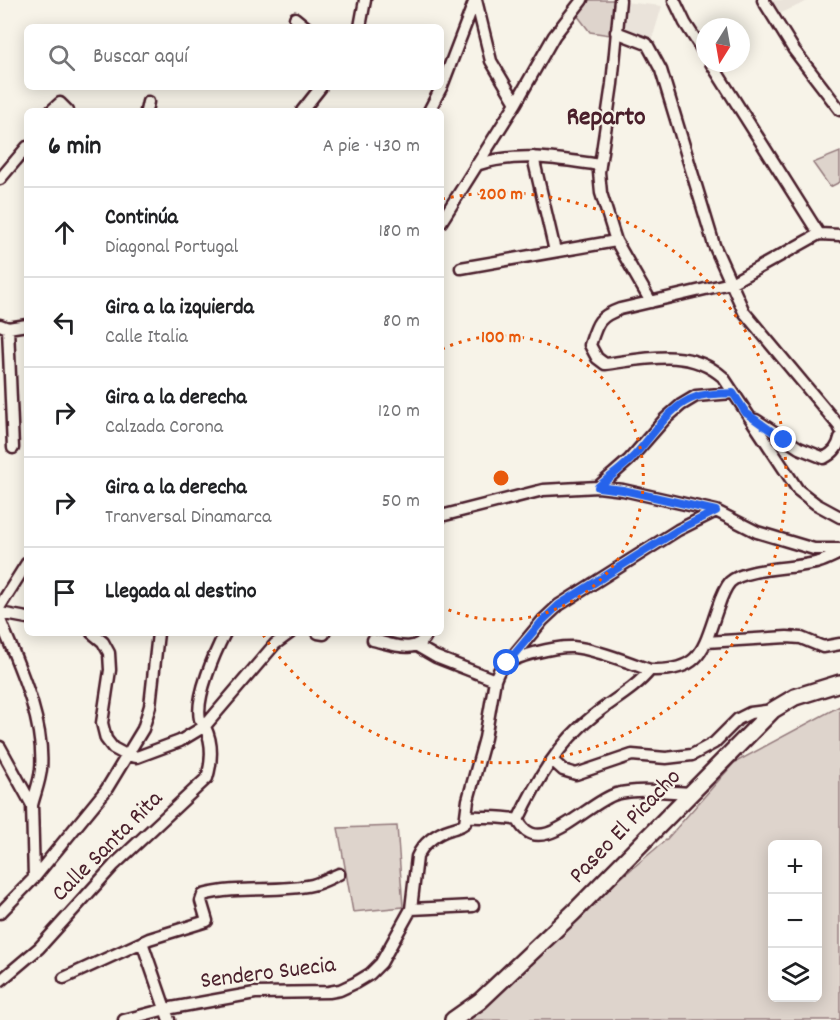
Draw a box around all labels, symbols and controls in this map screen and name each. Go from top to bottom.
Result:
north arrow [696,18,750,72]
search box [24,24,444,90]
icon: search [45,41,78,74]
text: Buscar aquí [93,42,188,73]
district label: Reparto [566,100,646,137]
text: 6 min [48,129,101,166]
text: A pie · 430 m [323,133,420,161]
text: 200 m [479,183,523,208]
text: Continúa [105,203,178,234]
icon: ahead [48,216,81,249]
text: 180 m [378,218,420,246]
text: Diagonal Portugal [105,234,238,262]
text: Gira a la izquierda [105,293,254,324]
icon: left [48,306,81,339]
text: 80 m [383,308,420,336]
text: Calle Italia [105,324,188,352]
text: 100 m [481,326,521,351]
text: Gira a la derecha [105,383,247,414]
icon: right [48,396,81,429]
text: 120 m [378,398,420,426]
text: Calzada Corona [105,414,223,442]
route end [770,426,796,452]
centre of rings [491,468,511,488]
text: Gira a la derecha [105,473,247,504]
icon: right [48,486,81,519]
text: 50 m [382,488,420,516]
text: Tranversal Dinamarca [105,504,271,532]
icon: arrive [48,576,81,609]
text: Llegada al destino [105,577,257,608]
route start [493,649,519,675]
street label: Paseo El Picacho [562,762,690,892]
street label: Calle Santa Rita [45,783,172,910]
map controls [768,840,822,1002]
button: + [768,840,822,894]
button: − [768,894,822,948]
button: layers [768,948,822,1002]
street label: Sendero Suecia [198,949,338,999]

